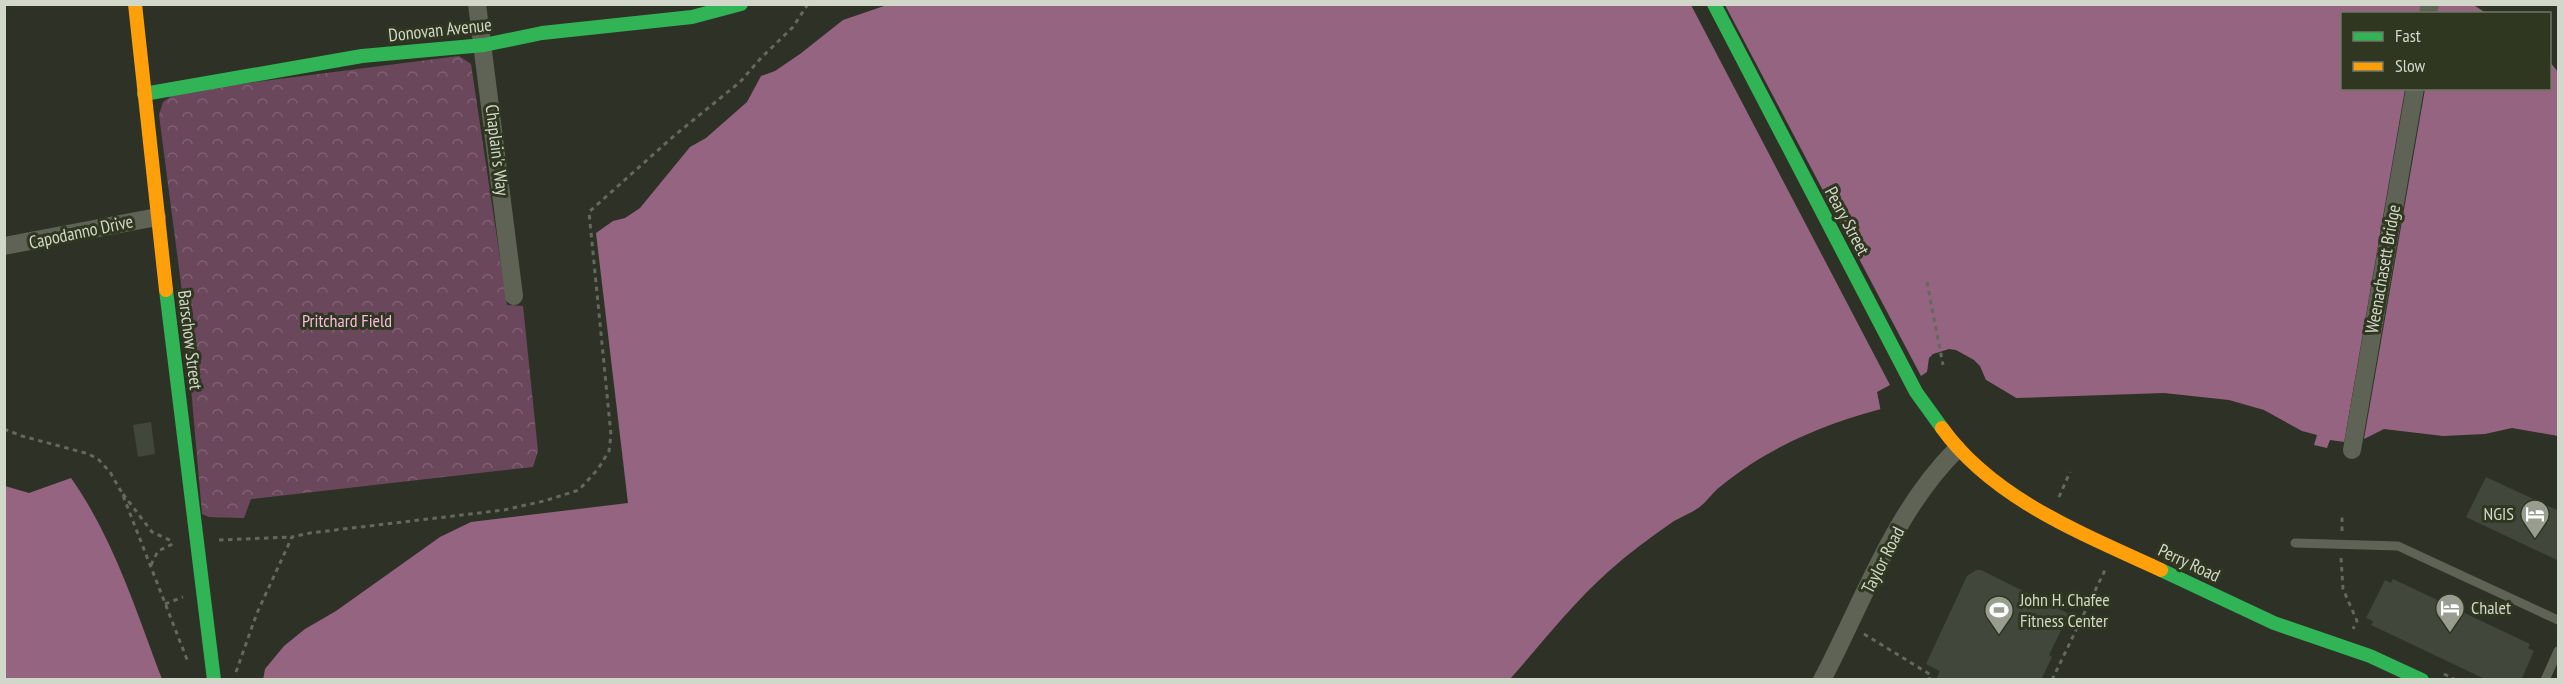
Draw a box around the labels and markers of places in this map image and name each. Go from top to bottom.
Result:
hotel icon: NGIS [2519,498,2551,540]
place label: NGIS [2484,502,2514,525]
place label: John H. Chafee Fitness Center [2019,588,2110,632]
hotel icon: Chalet [2434,592,2466,634]
sports icon: John H. Chafee Fitness Center [1983,594,2015,636]
place label: Chalet [2471,596,2511,619]

